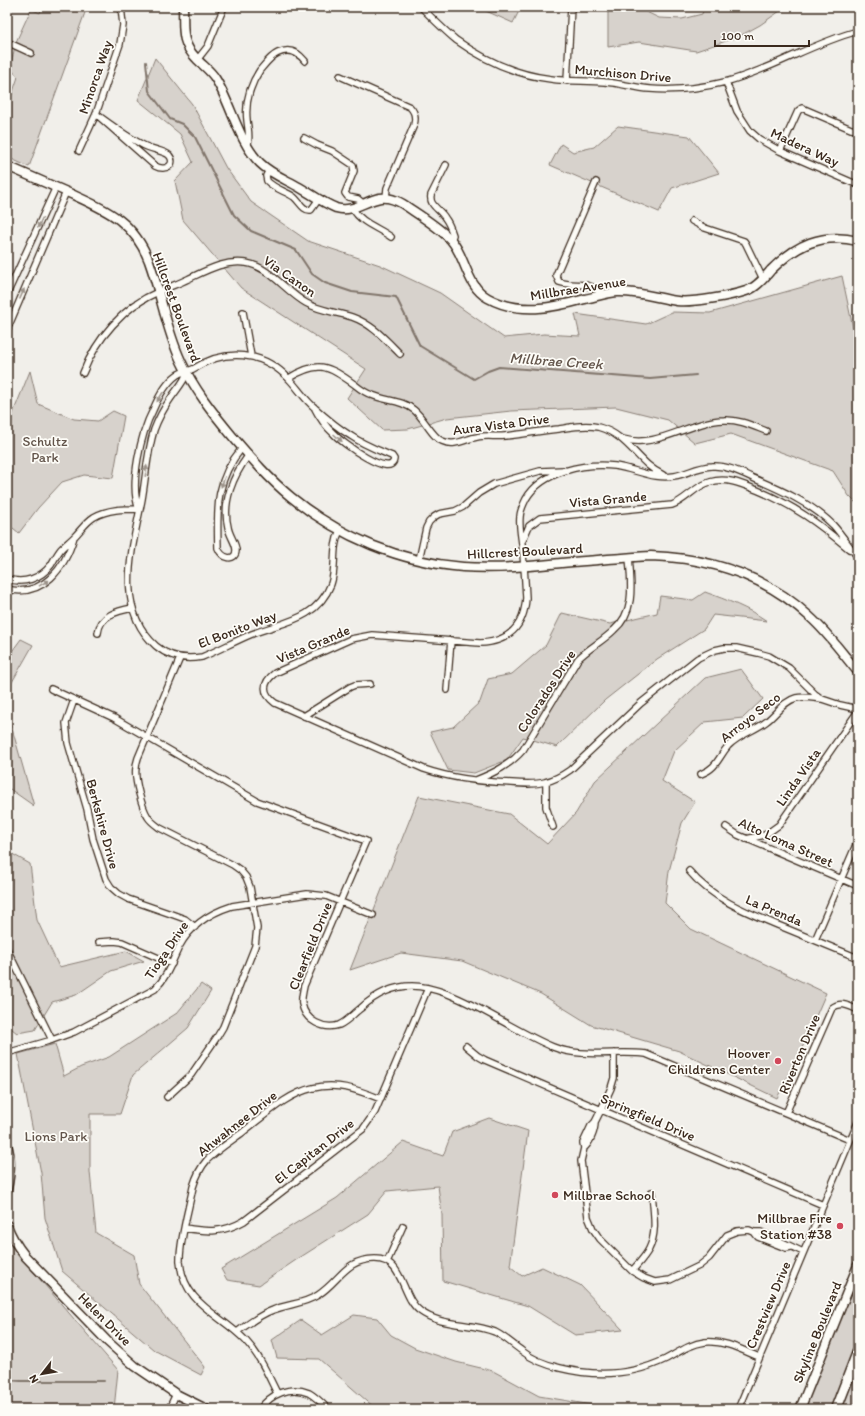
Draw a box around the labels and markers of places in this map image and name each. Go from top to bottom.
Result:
place label: Hoover Childrens Center [668,1045,771,1078]
marker: Hoover Childrens Center [773,1056,783,1066]
place label: Millbrae School [563,1187,655,1204]
marker: Millbrae School [550,1190,560,1200]
place label: Millbrae Fire Station #38 [757,1210,832,1243]
marker: Millbrae Fire Station #38 [835,1221,845,1231]

